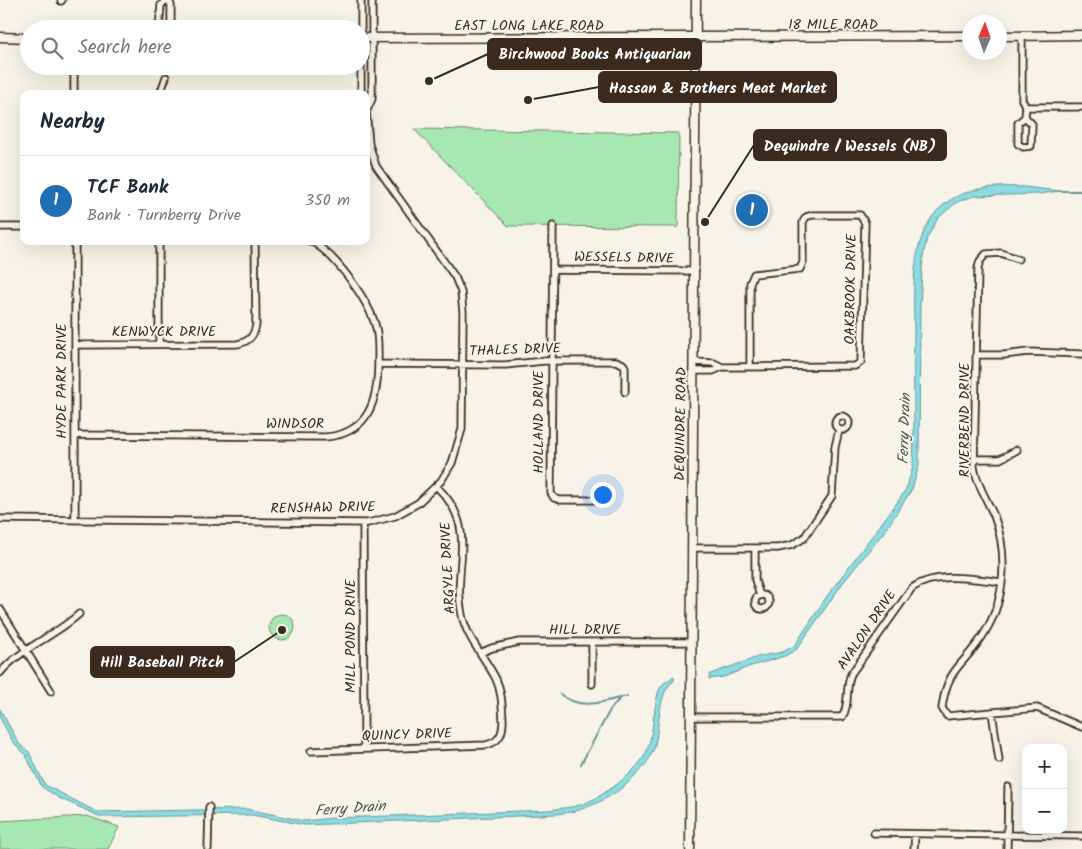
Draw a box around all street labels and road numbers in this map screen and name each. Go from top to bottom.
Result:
street label: 18 MILE ROAD [788,14,878,36]
street label: EAST LONG LAKE ROAD [454,15,604,37]
street label: OAKBROOK DRIVE [839,233,863,345]
street label: WESSELS DRIVE [574,246,675,270]
street label: KENWYCK DRIVE [112,321,217,343]
street label: HYDE PARK DRIVE [51,322,73,439]
street label: THALES DRIVE [469,337,562,363]
street label: RIVERBEND DRIVE [954,362,976,477]
street label: DEQUINDRE ROAD [669,367,693,481]
street label: HOLLAND DRIVE [528,370,550,474]
street label: WINDSOR [266,413,324,435]
street label: RENSHAW DRIVE [270,496,376,520]
street label: ARGYLE DRIVE [435,521,461,614]
street label: MILL POND DRIVE [340,578,362,693]
street label: AVALON DRIVE [832,585,903,675]
street label: HILL DRIVE [549,619,622,641]
street label: QUINCY DRIVE [361,722,453,748]

